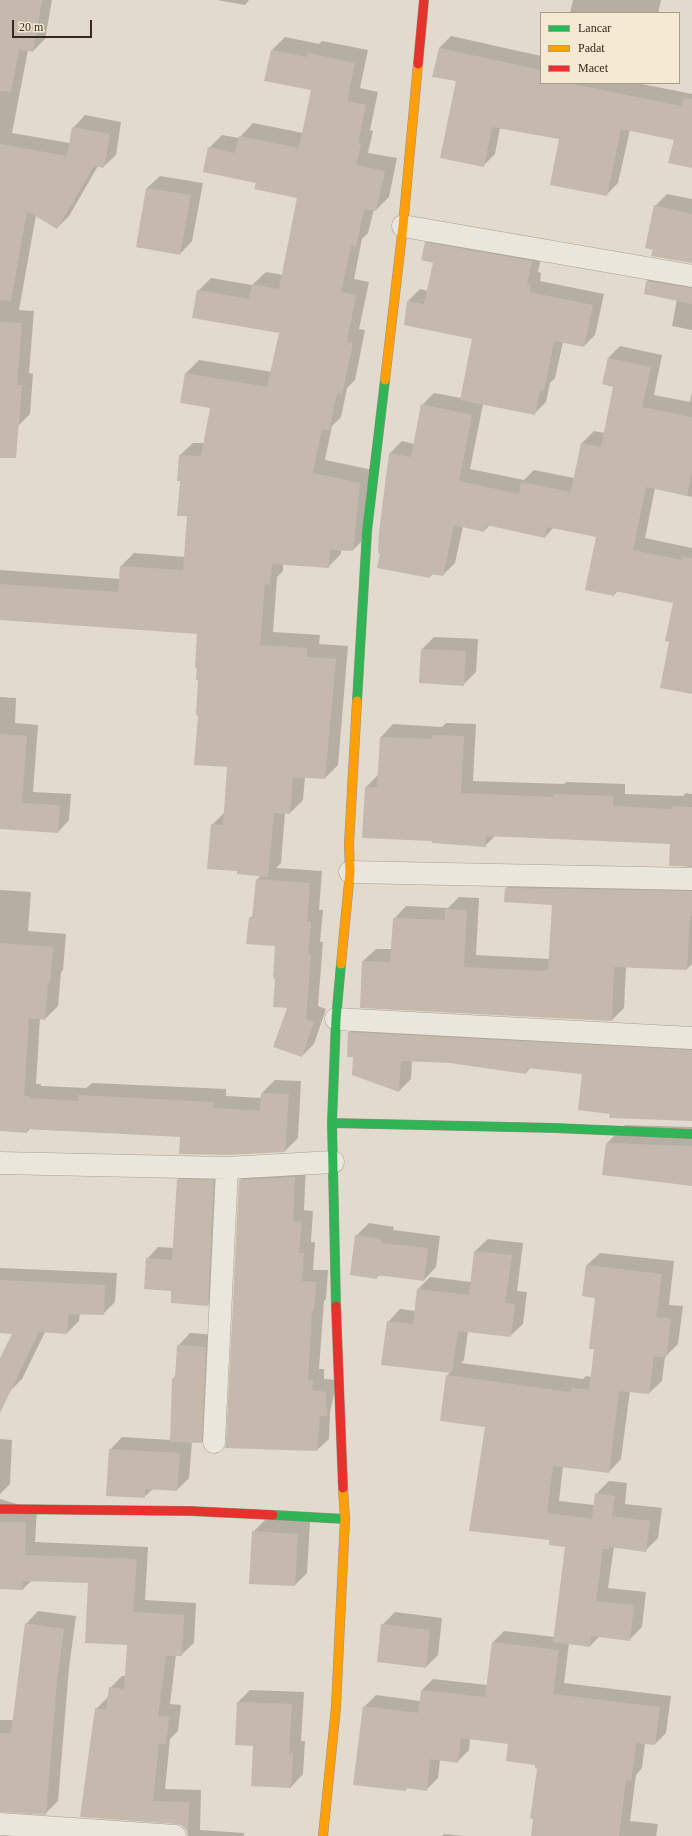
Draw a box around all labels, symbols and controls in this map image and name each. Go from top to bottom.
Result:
scale bar [14,12,94,38]
legend [540,12,680,84]
text: 20 m [19,20,43,34]
text: Lancar [578,21,611,35]
text: Padat [578,41,605,55]
text: Macet [578,61,608,75]

